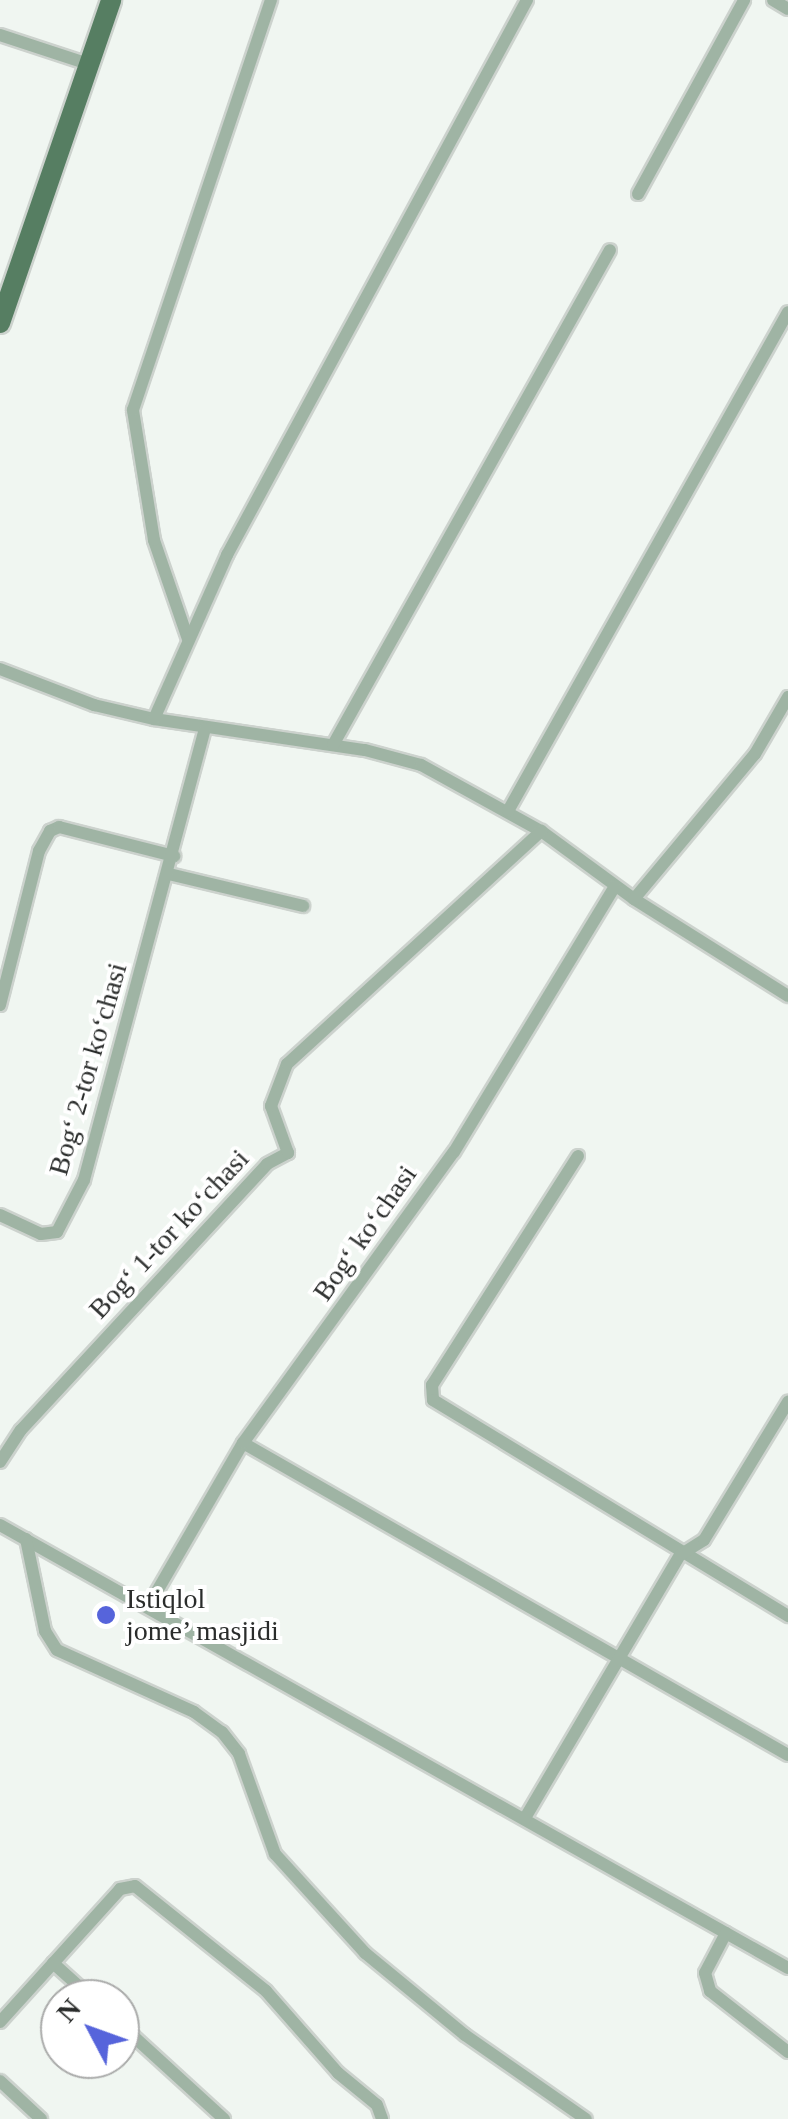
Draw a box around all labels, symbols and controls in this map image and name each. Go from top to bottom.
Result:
street label: Bogʻ 2-tor koʻchasi [42,959,134,1179]
street label: Bogʻ 1-tor koʻchasi [82,1142,256,1326]
street label: Bogʻ koʻchasi [306,1159,424,1307]
place label: Istiqlol jome’ masjidi [126,1582,281,1648]
marker: Istiqlol jome’ masjidi [95,1604,117,1626]
north arrow [40,1979,140,2079]
text: N [50,1993,87,2028]

